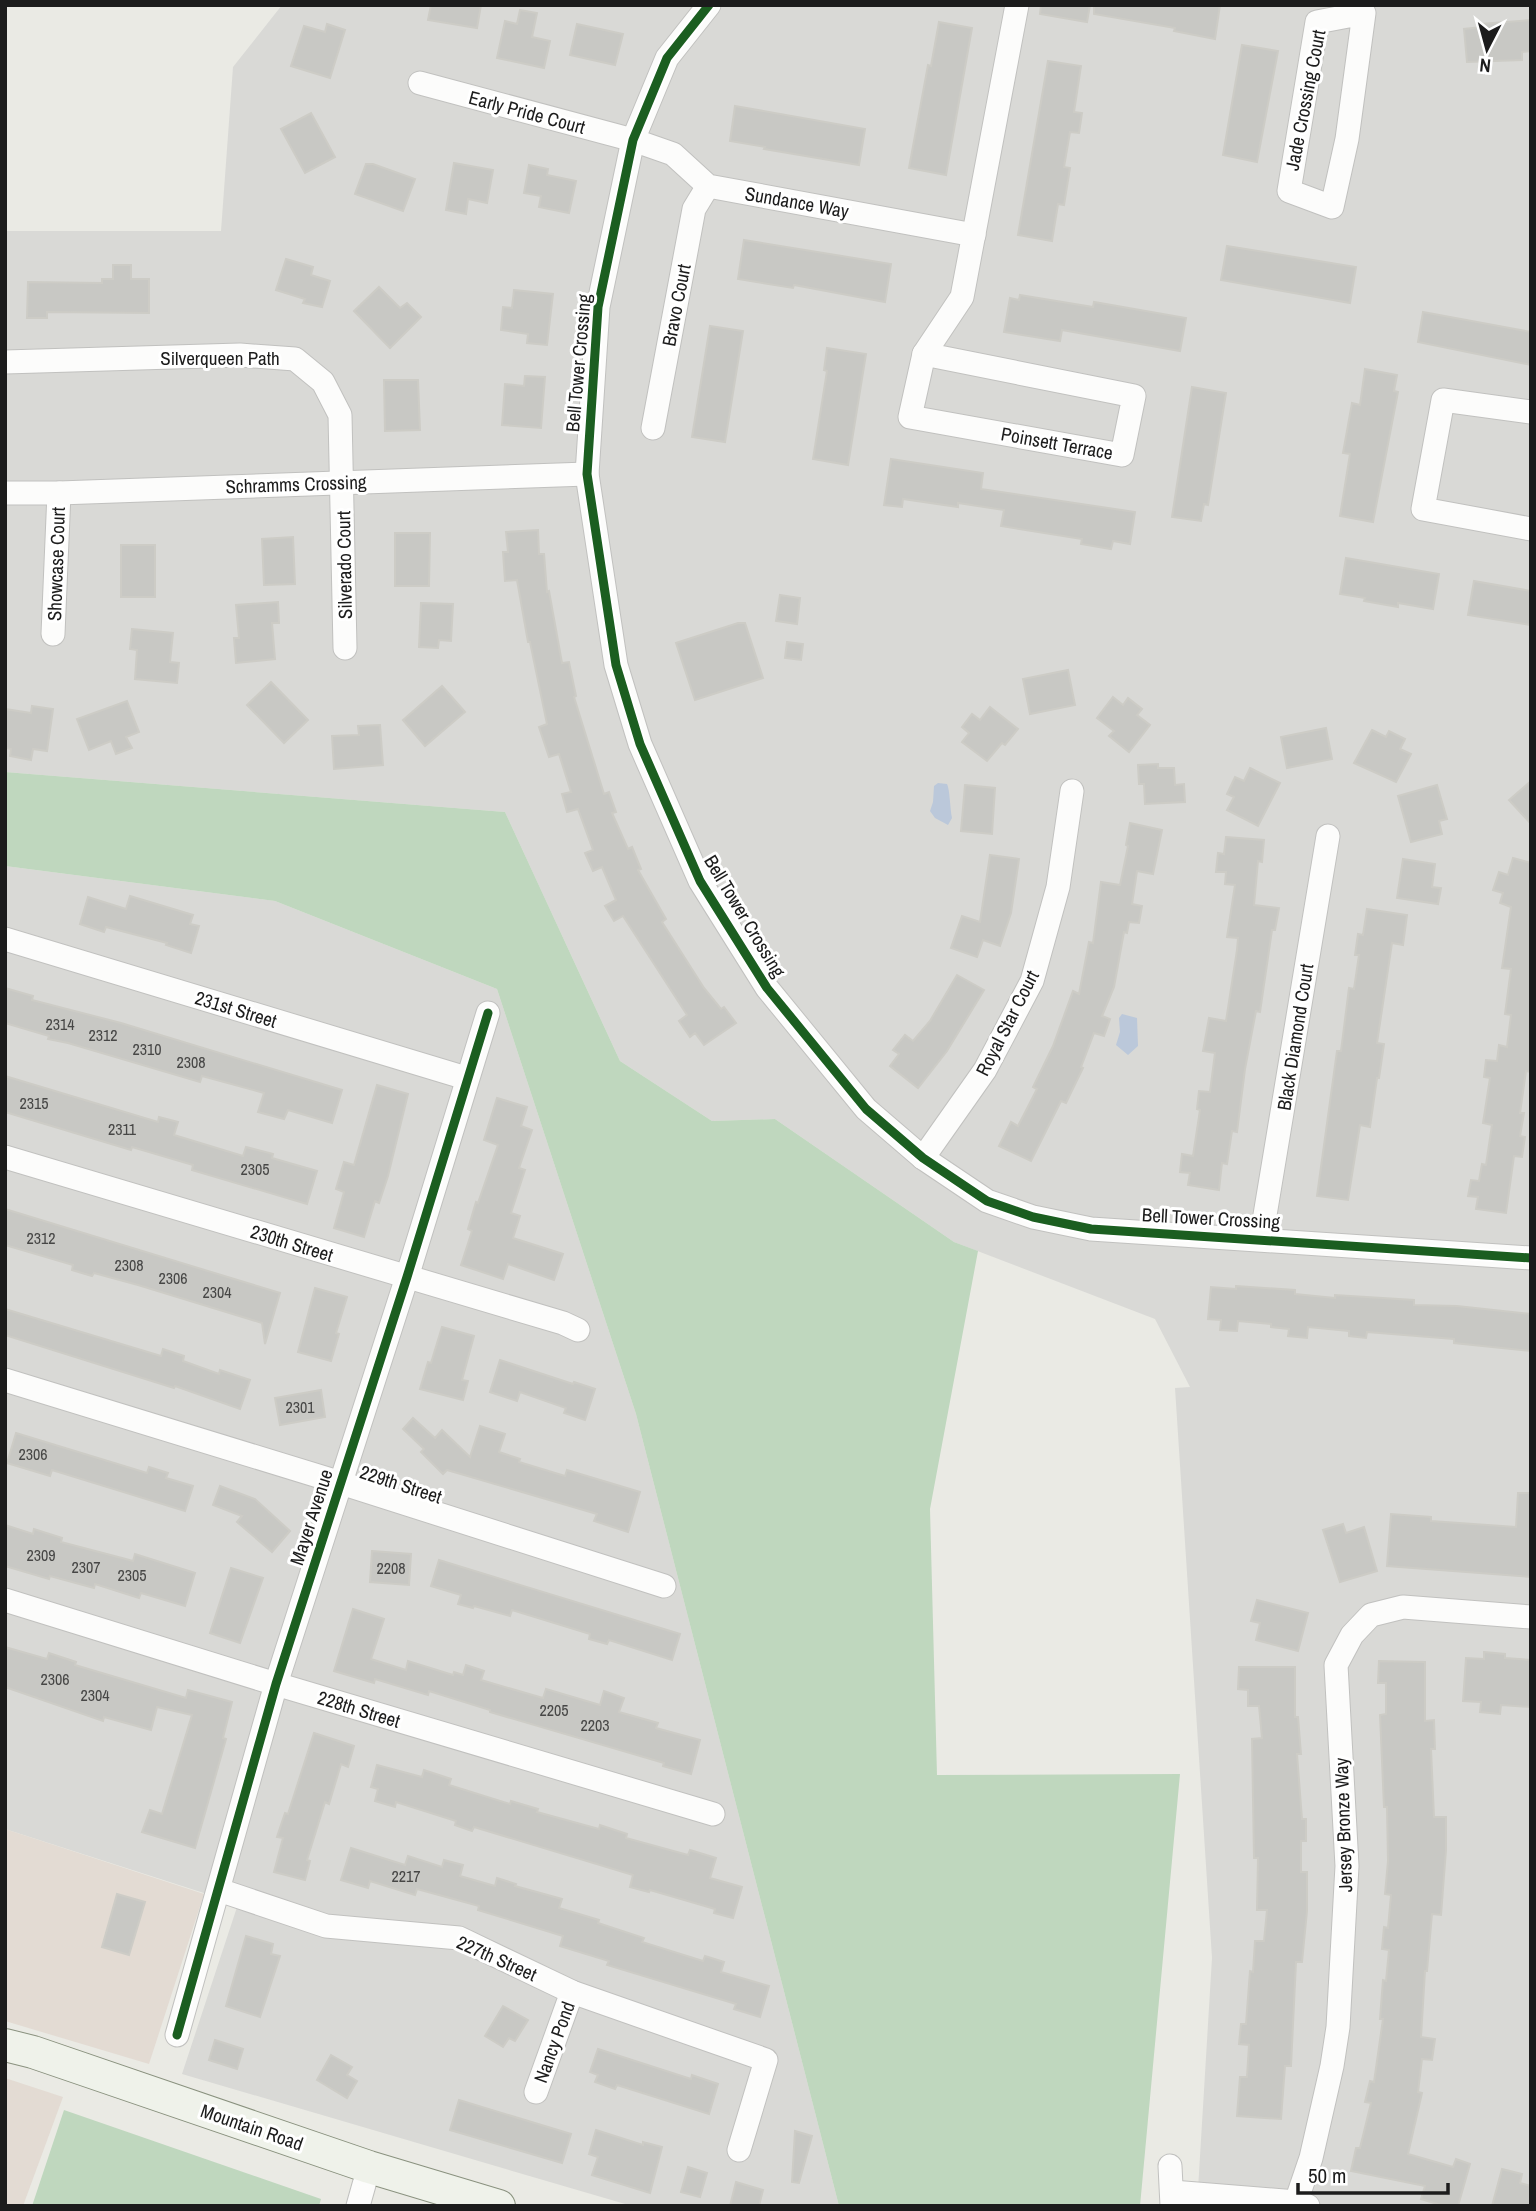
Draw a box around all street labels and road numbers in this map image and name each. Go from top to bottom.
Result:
street label: Jade Crossing Court [1279,27,1332,173]
street label: Early Pride Court [466,84,589,140]
street label: Sundance Way [743,180,851,224]
street label: Bravo Court [655,261,697,348]
street label: Bell Tower Crossing [559,293,597,433]
street label: Silverqueen Path [160,345,280,371]
street label: Poinsett Terrace [999,420,1115,466]
street label: Schramms Crossing [225,469,367,499]
street label: Showcase Court [41,506,71,622]
street label: Silverado Court [330,510,358,619]
street label: Bell Tower Crossing [698,850,792,982]
street label: Black Diamond Court [1271,961,1320,1112]
street label: Royal Star Court [969,965,1045,1080]
street label: 231st Street [192,984,281,1034]
street label: Bell Tower Crossing [1141,1201,1281,1235]
street label: 230th Street [248,1218,337,1268]
street label: 229th Street [357,1459,446,1510]
street label: Mayer Avenue [283,1466,339,1568]
street label: 228th Street [315,1684,404,1734]
street label: Jersey Bronze Way [1328,1757,1358,1893]
street label: 227th Street [453,1929,542,1987]
street label: Nancy Pond [527,1998,581,2086]
street label: Mountain Road [197,2097,307,2157]

